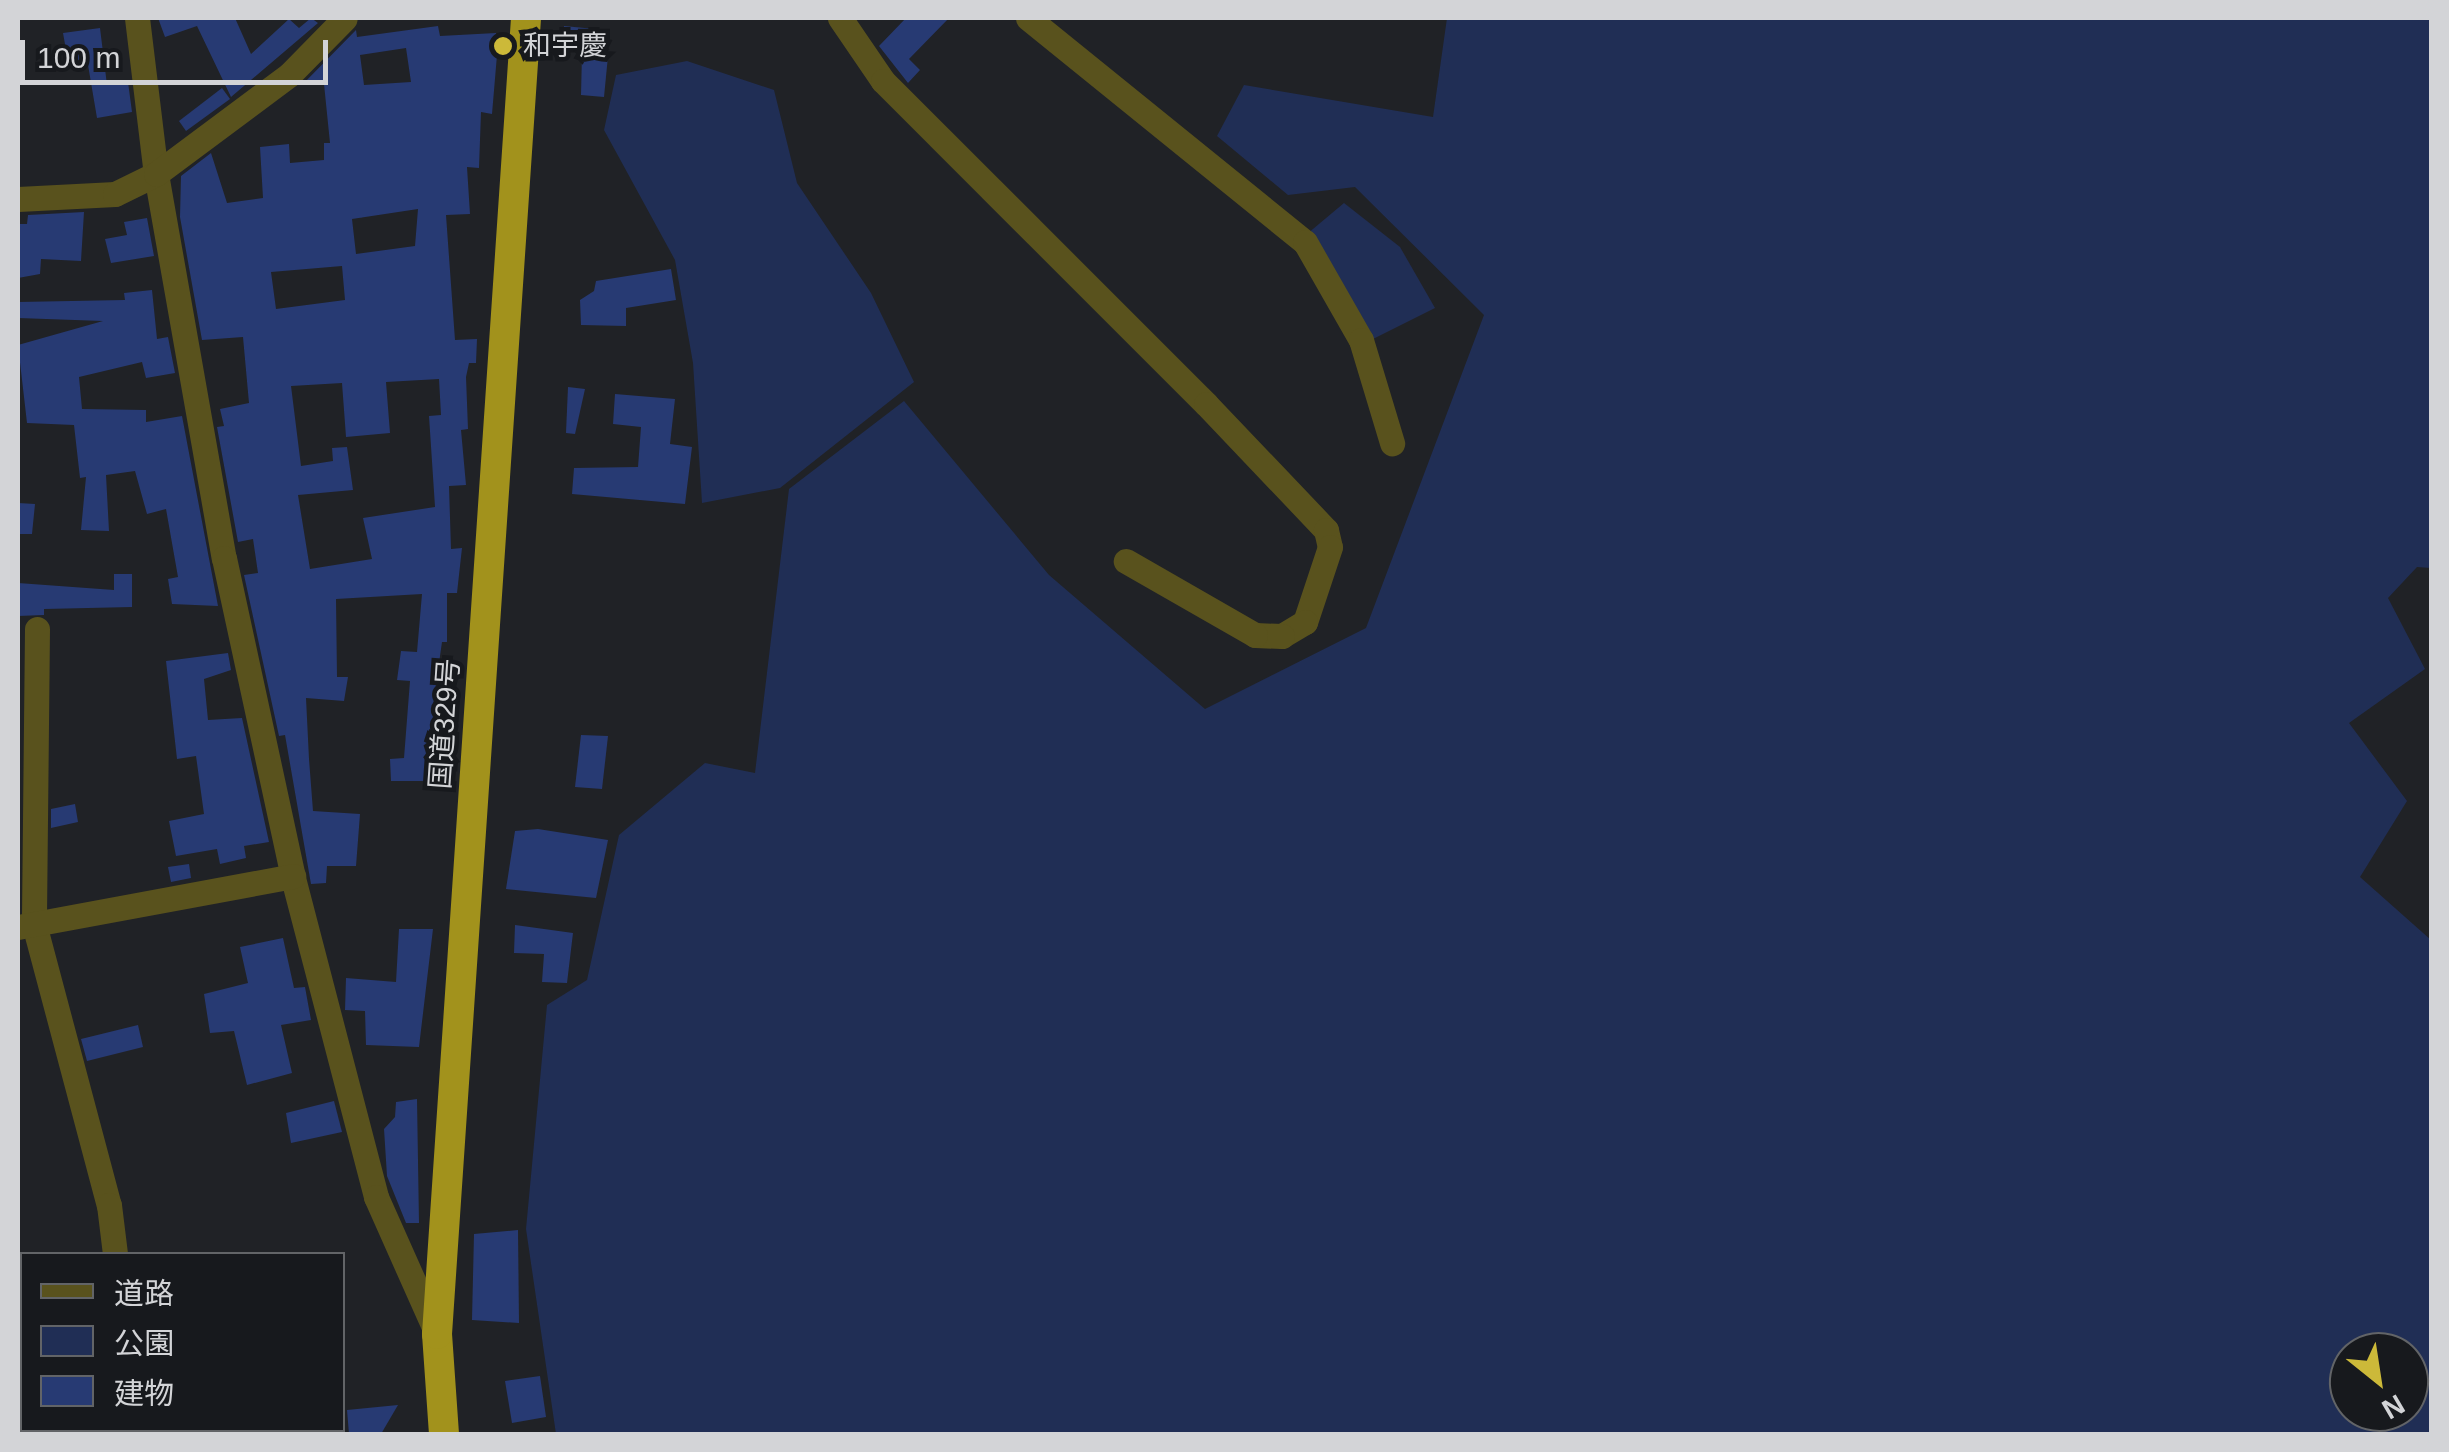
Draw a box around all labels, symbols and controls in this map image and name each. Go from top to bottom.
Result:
scale bar [25,20,332,82]
place label: 和宇慶 [523,29,607,63]
marker: 和宇慶 [492,35,514,57]
text: 100 m [37,41,120,74]
street label: 国道329号 [424,658,466,790]
legend [20,1252,345,1432]
text: 道路 [114,1277,174,1310]
text: 公園 [114,1327,174,1360]
north arrow [2329,1332,2429,1432]
text: 建物 [114,1377,174,1410]
text: N [2377,1388,2410,1425]

